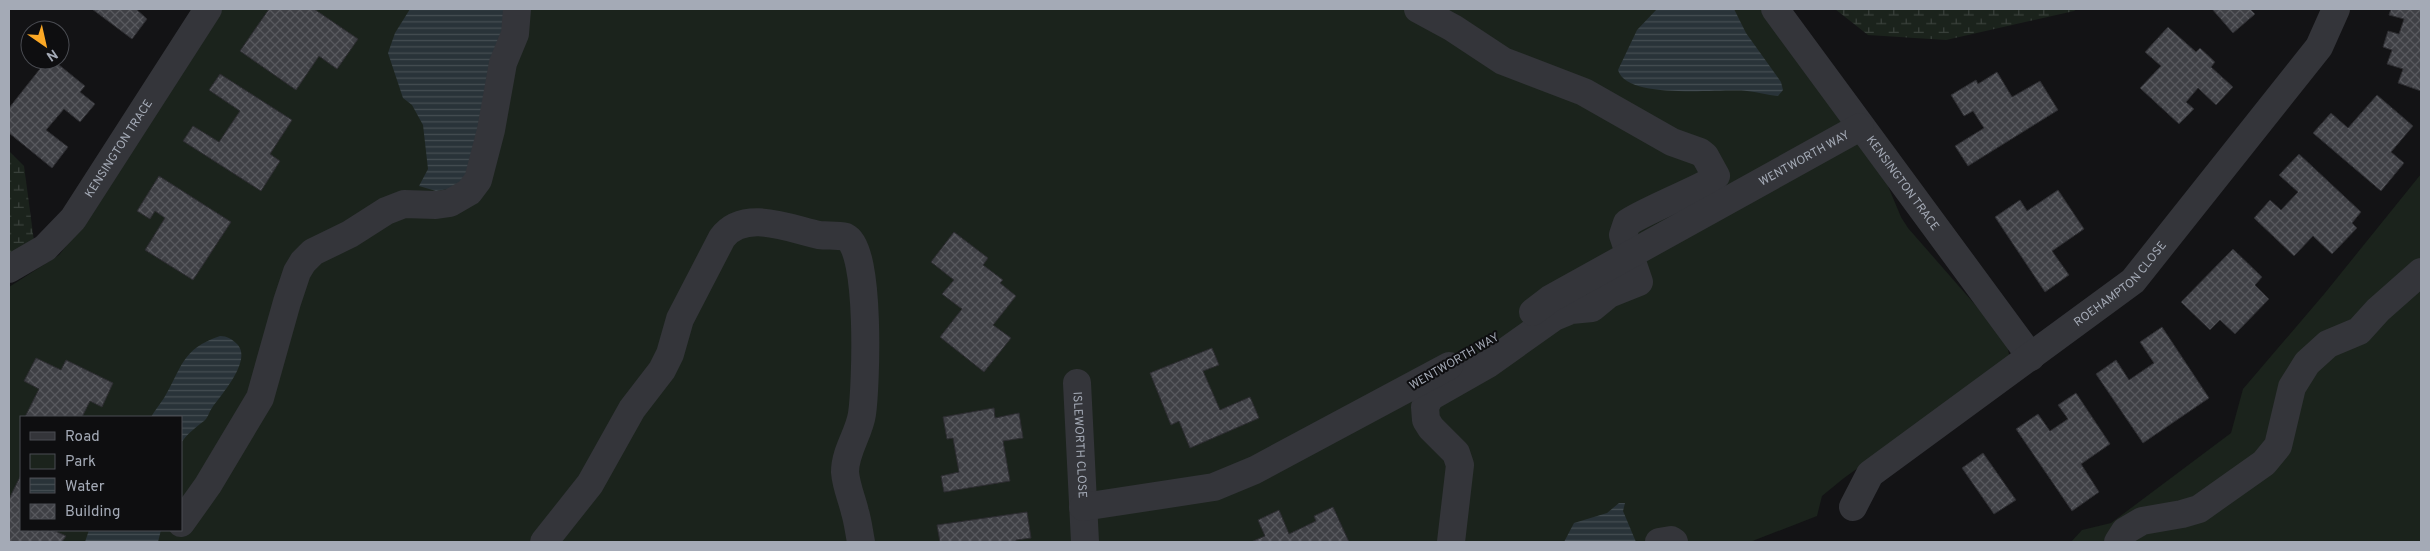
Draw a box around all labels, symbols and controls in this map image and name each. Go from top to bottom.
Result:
north arrow [20,20,70,70]
text: N [43,45,60,64]
street label: KENSINGTON TRACE [82,97,157,201]
street label: WENTWORTH WAY [1756,127,1853,190]
street label: KENSINGTON TRACE [1862,133,1942,234]
street label: ROEHAMPTON CLOSE [2071,238,2171,331]
street label: WENTWORTH WAY [1407,329,1503,394]
street label: ISLEWORTH CLOSE [1068,391,1090,499]
legend [20,416,182,531]
text: Road [65,428,100,447]
text: Park [65,453,96,472]
text: Water [65,478,105,497]
text: Building [65,503,120,522]

